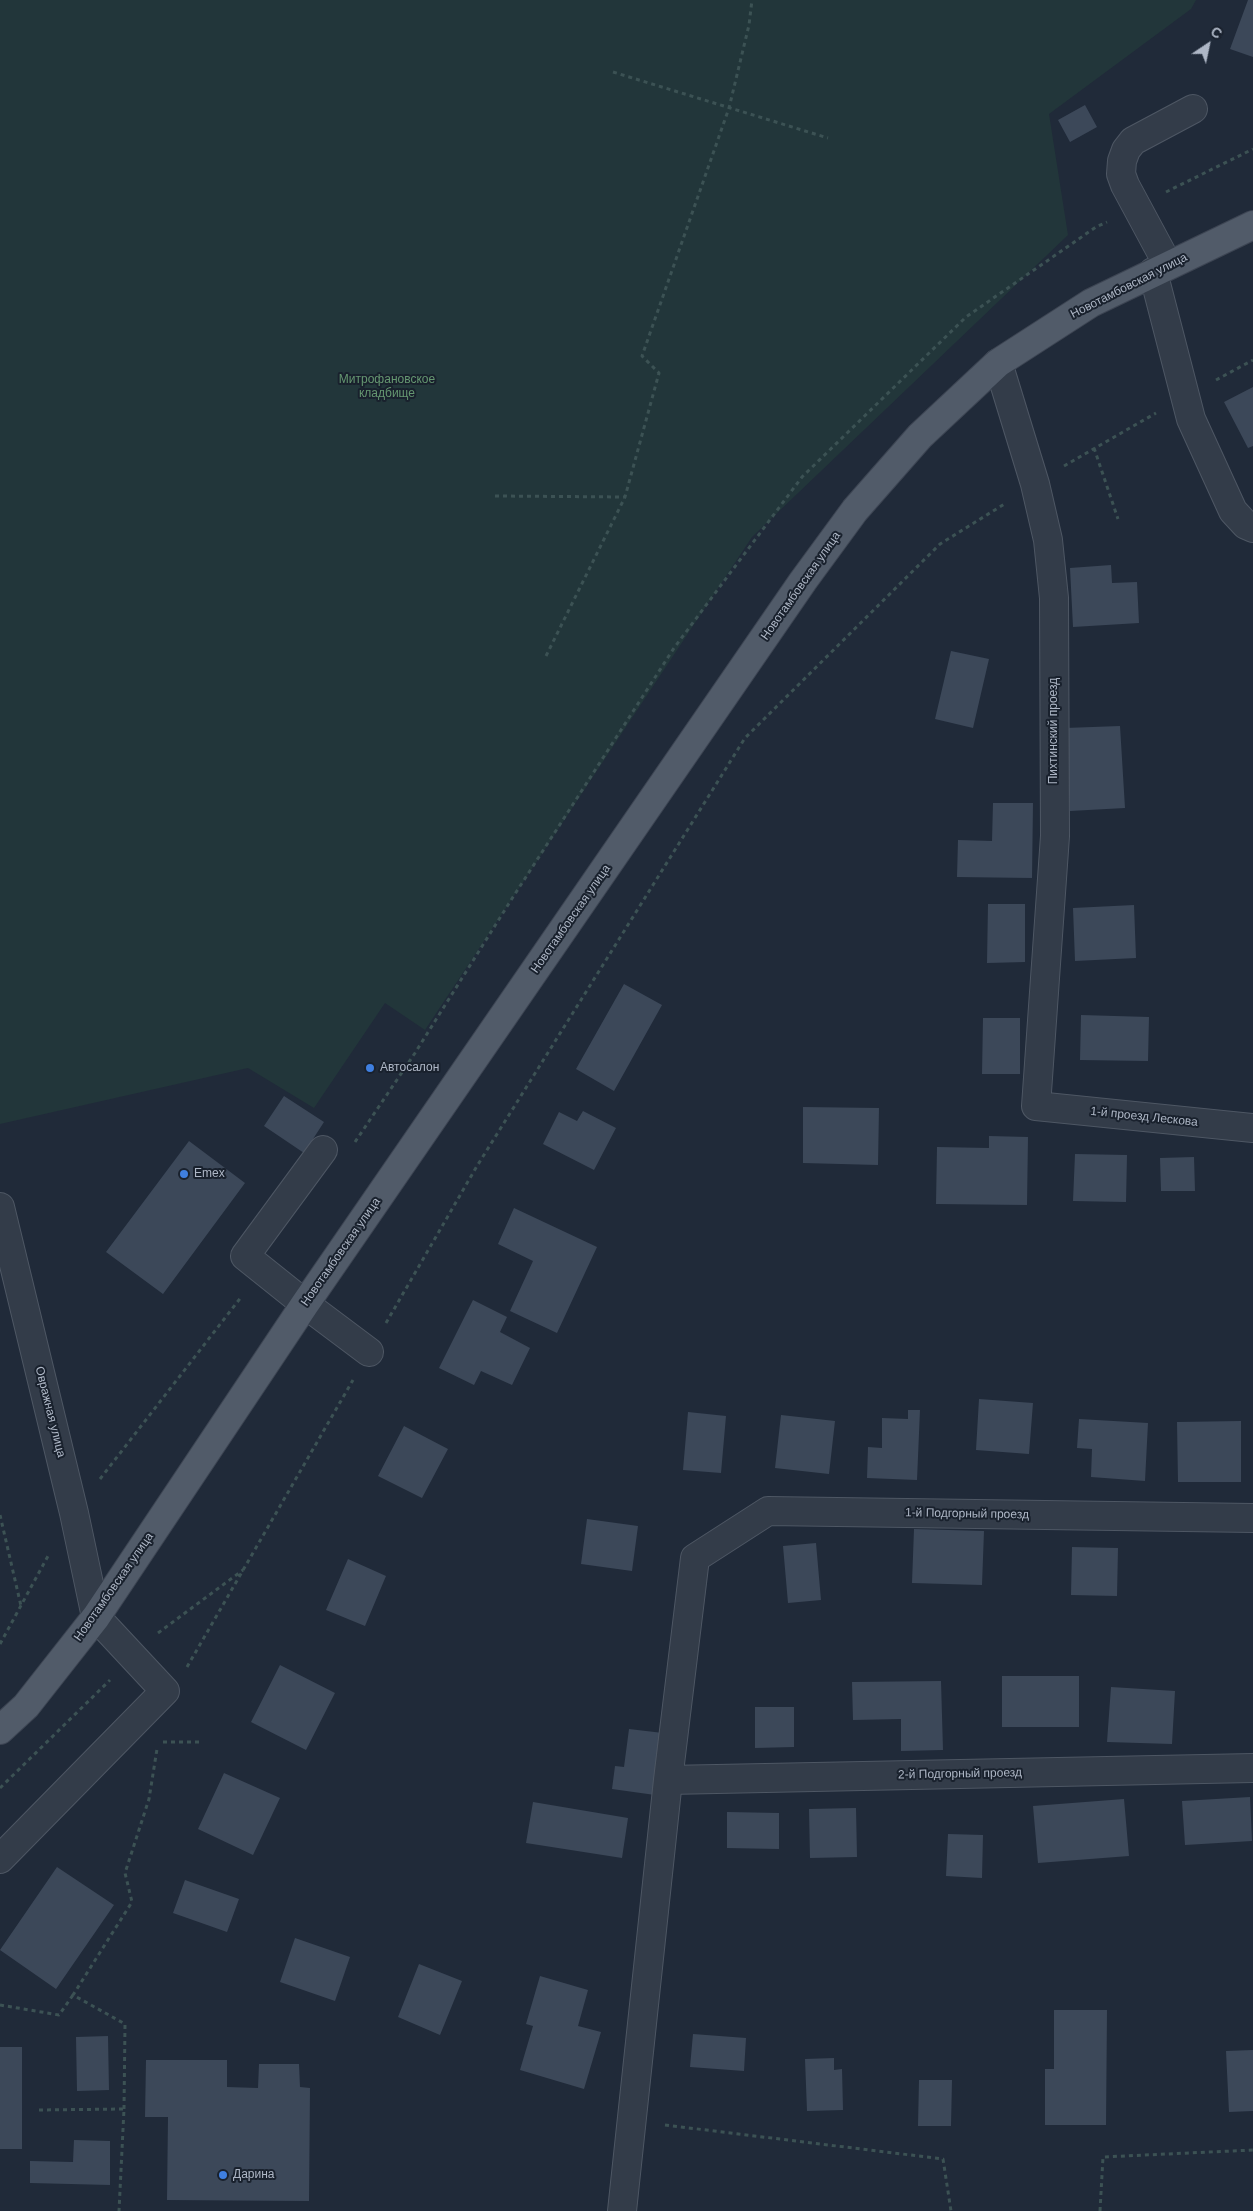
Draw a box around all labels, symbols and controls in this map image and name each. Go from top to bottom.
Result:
north arrow [1183,20,1233,70]
text: С [1208,23,1225,42]
street label: Новотамбовская улица [1068,250,1190,322]
park label: Митрофановское кладбище [339,373,435,401]
street label: Новотамбовская улица [758,529,844,643]
street label: Пихтинский проезд [1047,678,1061,784]
street label: Новотамбовская улица [528,862,614,976]
place label: Автосалон [380,1061,439,1075]
marker: Автосалон [364,1062,376,1074]
street label: 1-й проезд Лескова [1090,1104,1198,1130]
place label: Emex [194,1167,225,1181]
marker: Emex [178,1168,190,1180]
street label: Новотамбовская улица [298,1195,384,1309]
street label: Овражная улица [32,1365,68,1459]
street label: 1-й Подгорный проезд [905,1506,1029,1522]
street label: Новотамбовская улица [71,1530,157,1644]
street label: 2-й Подгорный проезд [898,1766,1022,1782]
place label: Дарина [233,2168,274,2182]
marker: Дарина [217,2169,229,2181]

